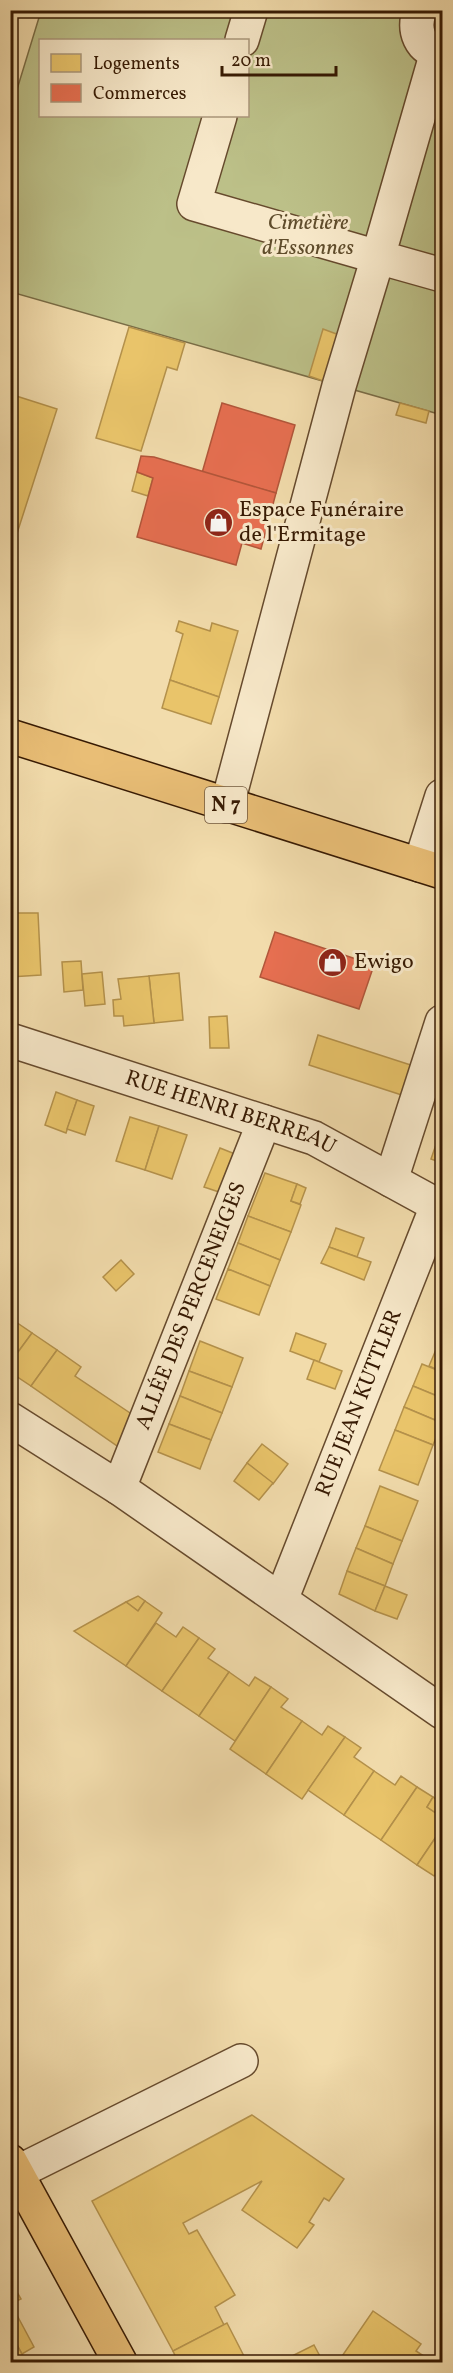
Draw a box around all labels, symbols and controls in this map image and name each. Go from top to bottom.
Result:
legend [39,39,249,117]
scale bar [222,39,336,77]
text: 20 m [231,49,271,74]
text: Logements [93,52,180,77]
text: Commerces [93,82,187,107]
park label: Cimetière d'Essonnes [262,208,354,264]
place label: Espace Funéraire de l'Ermitage [239,495,404,551]
shop icon: Espace Funéraire de l'Ermitage [202,507,234,539]
road number: N 7 [205,787,247,823]
shop icon: Ewigo [317,946,349,978]
place label: Ewigo [354,947,414,978]
street label: RUE HENRI BERREAU [121,1063,341,1163]
street label: ALLÉE DES PERCENEIGES [128,1177,254,1434]
street label: RUE JEAN KUTTLER [308,1305,410,1501]

